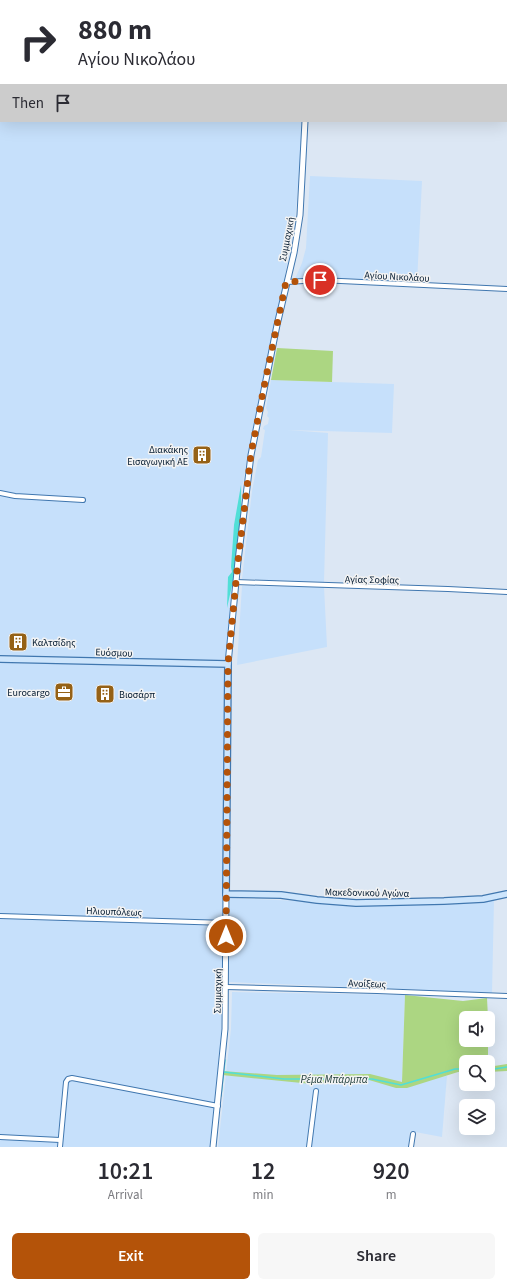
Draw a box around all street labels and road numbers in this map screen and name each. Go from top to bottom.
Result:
street label: Συμμαχική [276,216,298,263]
street label: Αγίου Νικολάου [364,268,430,286]
street label: Αγίας Σοφίας [345,573,400,587]
street label: Ευόσμου [95,645,133,661]
street label: Μακεδονικού Αγώνα [325,885,410,901]
street label: Ηλιουπόλεως [86,904,143,920]
street label: Συμμαχική [211,968,225,1014]
street label: Ανοίξεως [348,976,387,992]

